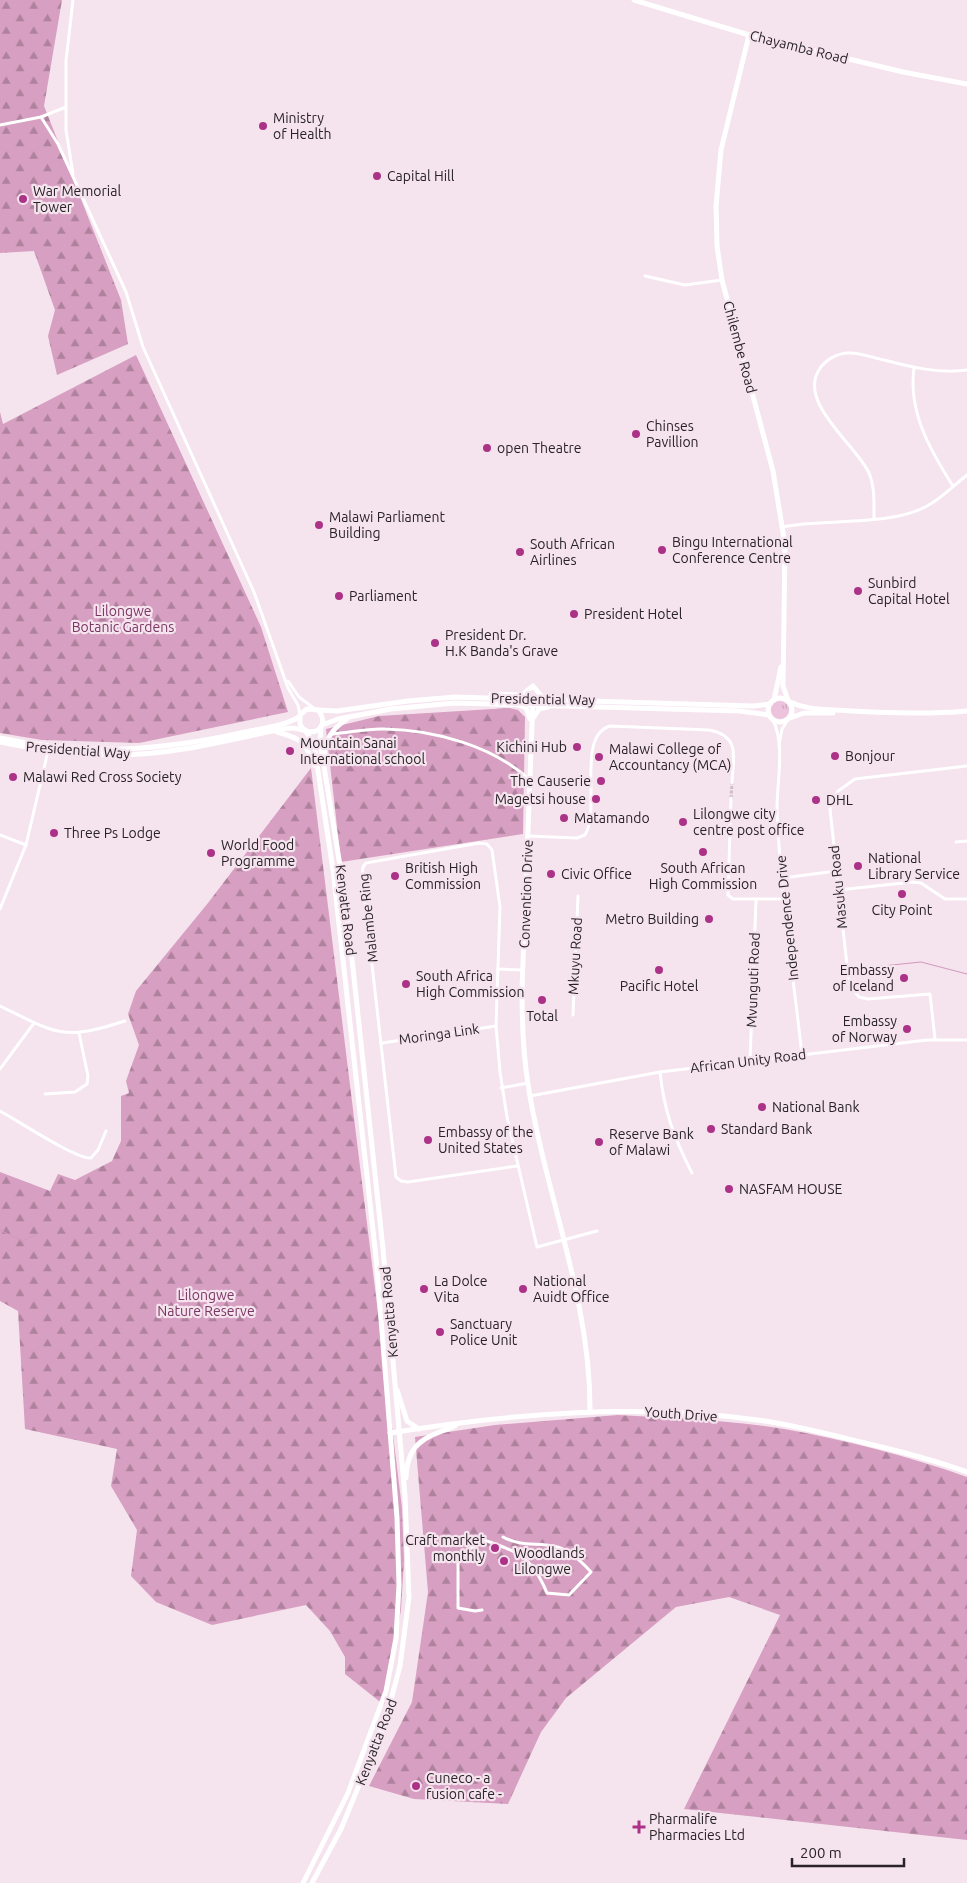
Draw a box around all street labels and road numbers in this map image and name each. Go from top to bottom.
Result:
street label: Chayamba Road [748,27,850,67]
street label: Chilembe Road [720,299,760,395]
street label: Presidential Way [491,690,596,708]
street label: Presidential Way [25,738,131,762]
street label: Convention Drive [516,839,536,949]
street label: Masuku Road [826,844,850,930]
street label: Independence Drive [772,855,802,981]
street label: Kenyatta Road [332,864,360,956]
street label: Malambe Ring [355,873,381,963]
street label: Mkuyu Road [565,917,585,995]
street label: Mvunguti Road [743,932,763,1028]
street label: Moringa Link [398,1020,480,1048]
street label: African Unity Road [689,1046,807,1076]
street label: Kenyatta Road [377,1266,401,1358]
street label: Youth Drive [644,1403,718,1425]
street label: Kenyatta Road [352,1696,400,1788]

